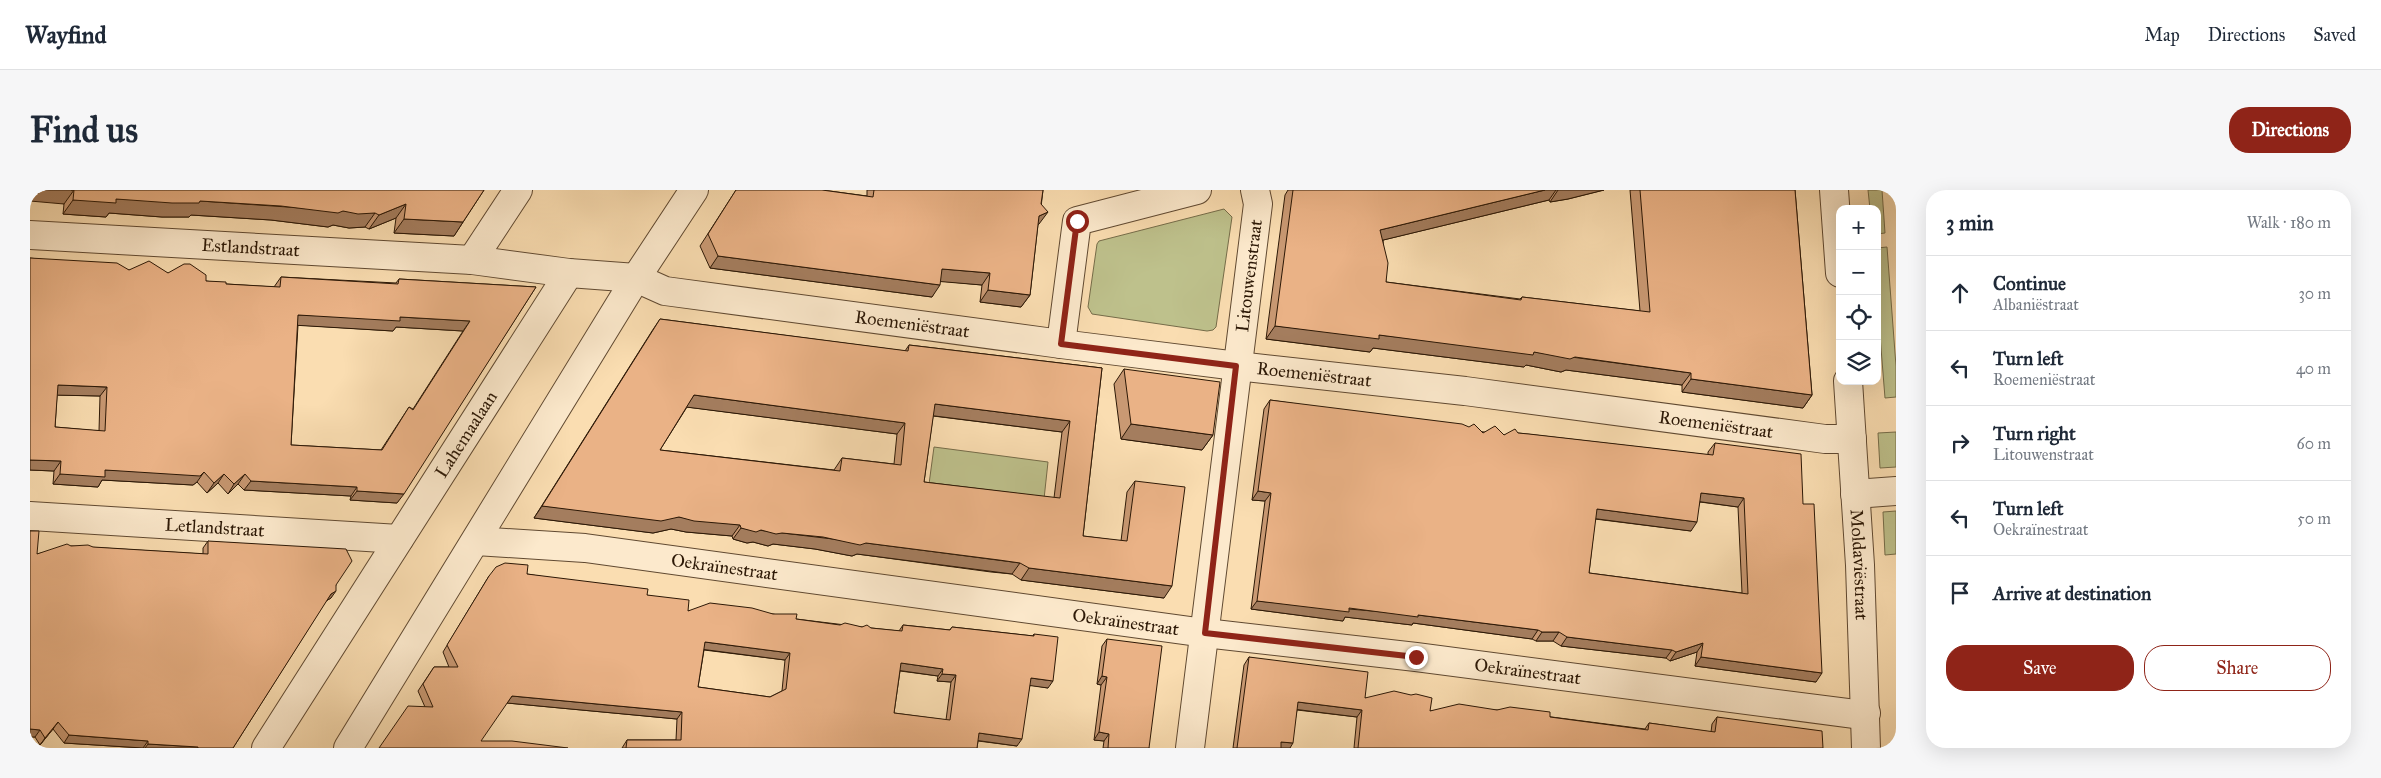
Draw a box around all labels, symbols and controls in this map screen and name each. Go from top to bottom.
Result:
text: Wayfind [25,20,107,50]
text: Map [2144,24,2180,46]
text: Directions [2208,24,2285,46]
text: Saved [2313,24,2356,46]
button: Directions [2229,107,2351,153]
text: Find us [30,109,138,152]
map controls [1836,205,1881,385]
button: + [1836,205,1881,250]
route start [1066,210,1089,233]
text: 3 min [1946,210,1994,236]
text: Walk · 180 m [2247,213,2331,232]
street label: Litouwenstraat [1231,217,1267,333]
street label: Estlandstraat [201,234,301,261]
button: − [1836,250,1881,295]
text: Continue [1993,272,2066,295]
icon: ahead [1946,279,1974,307]
text: 30 m [2298,284,2331,303]
button: locate [1836,295,1881,340]
text: Albaniëstraat [1993,295,2079,314]
street label: Roemeniëstraat [854,306,971,343]
button: layers [1836,340,1881,385]
text: Turn left [1993,347,2063,370]
icon: left [1946,354,1974,382]
street label: Roemeniëstraat [1256,357,1373,392]
text: 40 m [2296,359,2331,378]
text: Roemeniëstraat [1993,370,2095,389]
street label: Lahemaalaan [430,387,502,482]
street label: Roemeniëstraat [1657,406,1775,443]
text: Turn right [1993,422,2076,445]
icon: right [1946,429,1974,457]
text: 60 m [2297,434,2331,453]
text: Litouwenstraat [1993,445,2094,464]
text: Turn left [1993,497,2063,520]
icon: left [1946,504,1974,532]
street label: Moldaviëstraat [1845,508,1873,621]
text: 50 m [2297,509,2331,528]
street label: Letlandstraat [164,513,266,542]
text: Oekraïnestraat [1993,520,2088,539]
street label: Oekraïnestraat [670,549,780,585]
icon: arrive [1946,579,1974,607]
text: Arrive at destination [1993,582,2151,605]
street label: Oekraïnestraat [1071,604,1181,640]
button: Save [1946,645,2134,691]
button: Share [2144,645,2331,691]
route end [1405,646,1428,669]
street label: Oekraïnestraat [1473,654,1583,689]

